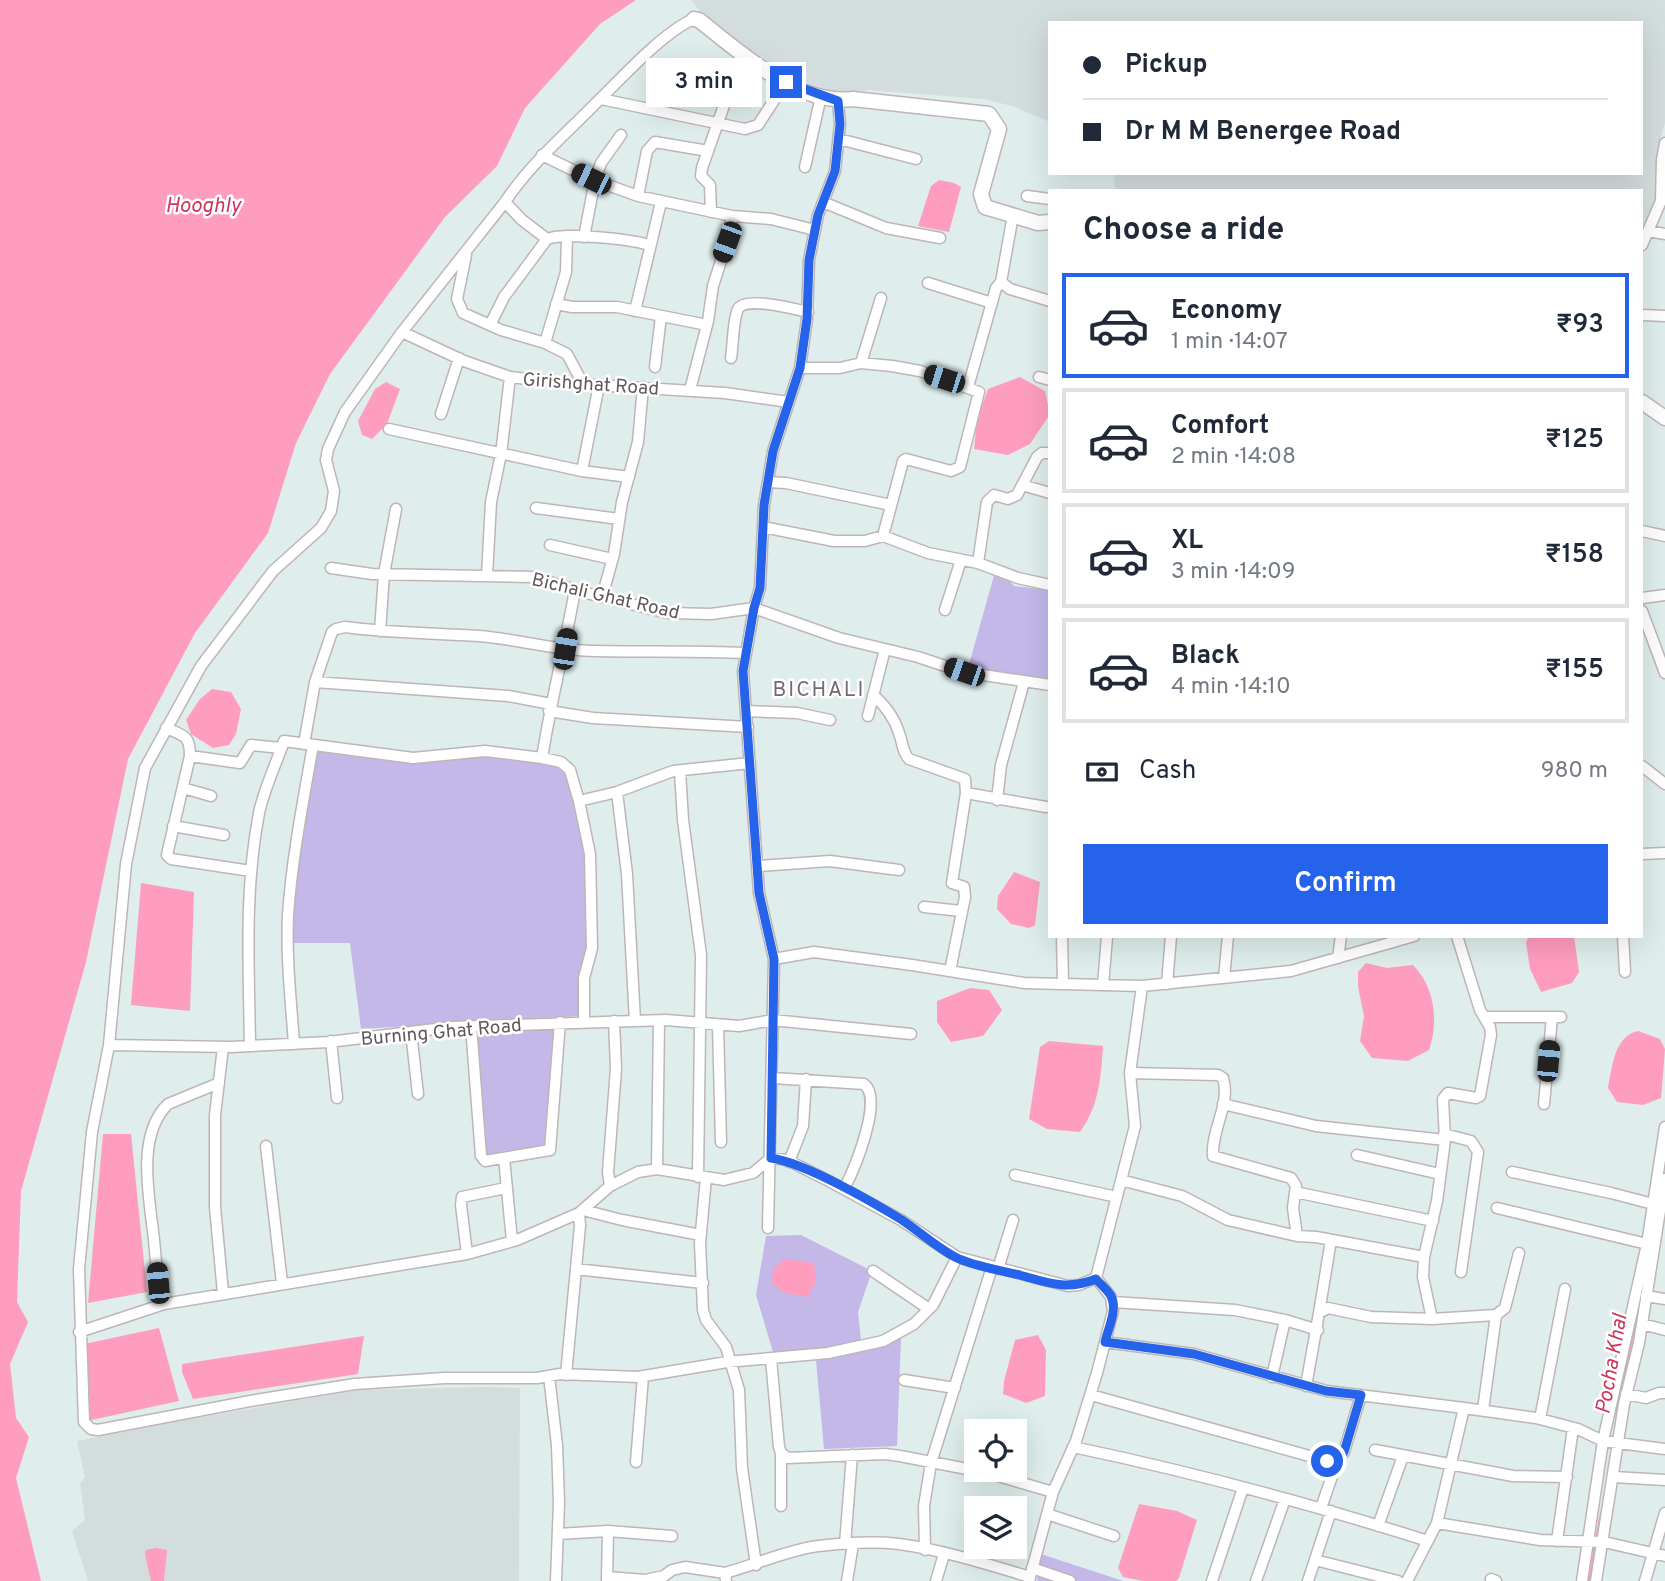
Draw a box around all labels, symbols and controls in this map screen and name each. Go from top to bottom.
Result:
text: Pickup [1125,49,1208,82]
callout: 3 min [646,57,762,106]
route end [770,66,802,98]
text: 3 min [674,68,734,97]
text: Dr M M Benergee Road [1125,116,1401,149]
car [568,160,615,198]
water label: Hooghly [165,193,242,220]
text: Choose a ride [1083,211,1284,251]
car [710,219,745,265]
icon: car [1087,294,1150,357]
text: Economy [1171,295,1282,328]
text: ₹93 [1556,309,1604,342]
text: 1 min · 14:07 [1171,328,1288,357]
car [921,363,968,395]
street label: Girishghat Road [522,368,660,402]
icon: car [1087,409,1150,472]
text: Comfort [1171,410,1269,443]
text: ₹125 [1545,424,1604,457]
text: 2 min · 14:08 [1171,443,1296,472]
icon: car [1087,524,1150,587]
text: XL [1171,525,1203,558]
text: ₹158 [1545,539,1604,572]
text: 3 min · 14:09 [1171,558,1295,587]
street label: Bichali Ghat Road [529,568,682,626]
car [552,627,579,671]
icon: car [1087,639,1150,702]
text: Black [1171,640,1240,673]
text: ₹155 [1545,654,1604,687]
car [941,655,988,689]
text: 4 min · 14:10 [1171,673,1291,702]
district label: BICHALI [773,677,865,704]
icon: cash [1083,753,1121,791]
text: Cash [1139,755,1196,788]
text: 980 m [1541,757,1608,786]
button: Confirm [1083,844,1608,924]
street label: Burning Ghat Road [360,1014,523,1052]
car [1536,1039,1561,1083]
car [146,1261,171,1305]
water label: Pocha Khal [1590,1310,1635,1416]
map controls [964,1419,1027,1559]
button: locate [964,1419,1027,1482]
route start [1311,1445,1343,1477]
button: layers [964,1496,1027,1559]

